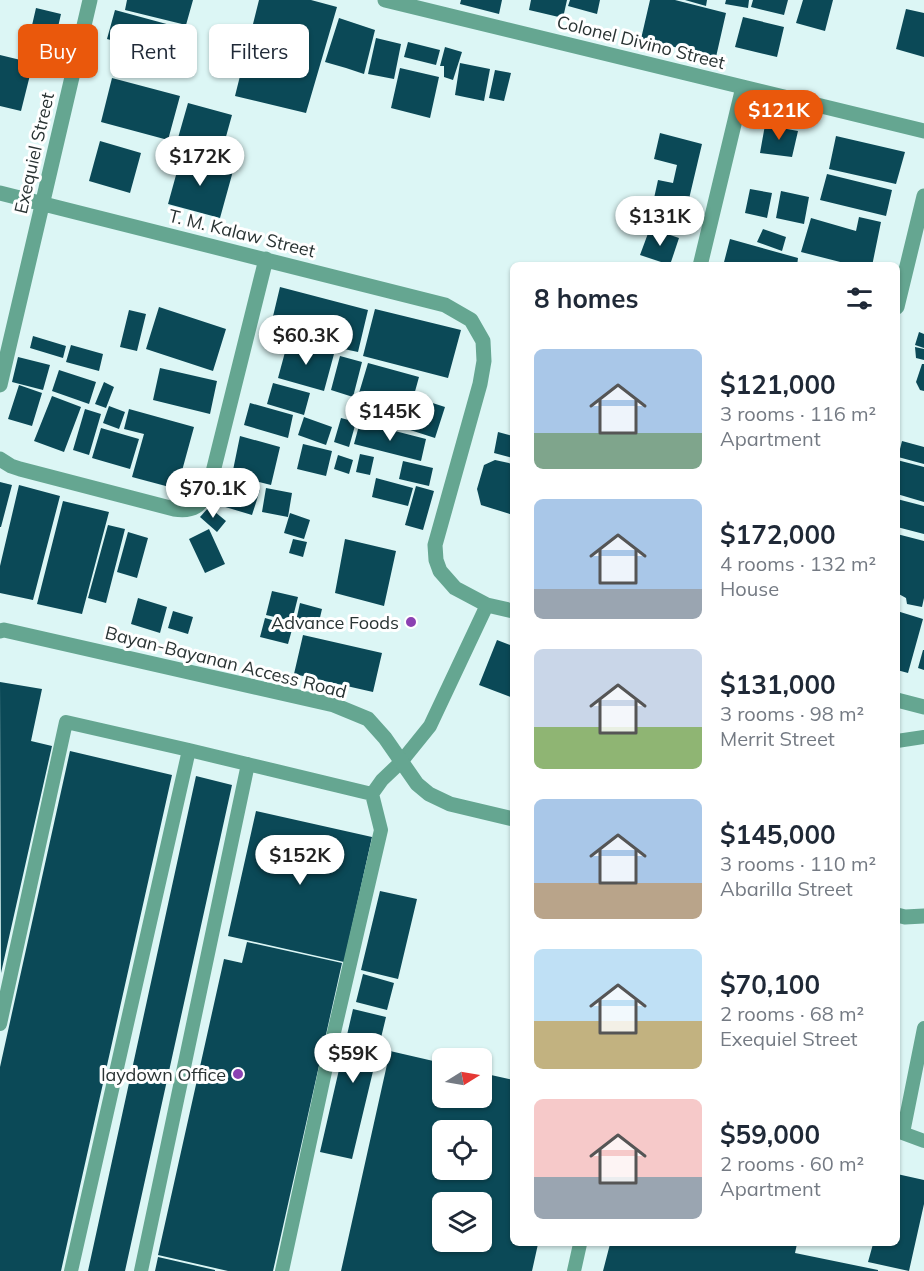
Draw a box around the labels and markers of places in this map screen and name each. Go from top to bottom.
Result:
pin: $121K [737,90,821,141]
pin: $172K [158,136,242,187]
pin: $131K [618,196,702,247]
pin: $60.3K [257,315,355,366]
pin: $145K [348,391,432,442]
pin: $70.1K [164,468,262,519]
place label: Advance Foods [271,611,399,634]
marker: Advance Foods [404,615,418,629]
pin: $152K [258,835,342,886]
pin: $59K [317,1033,389,1084]
place label: laydown Office [101,1063,226,1086]
marker: laydown Office [231,1067,245,1081]

